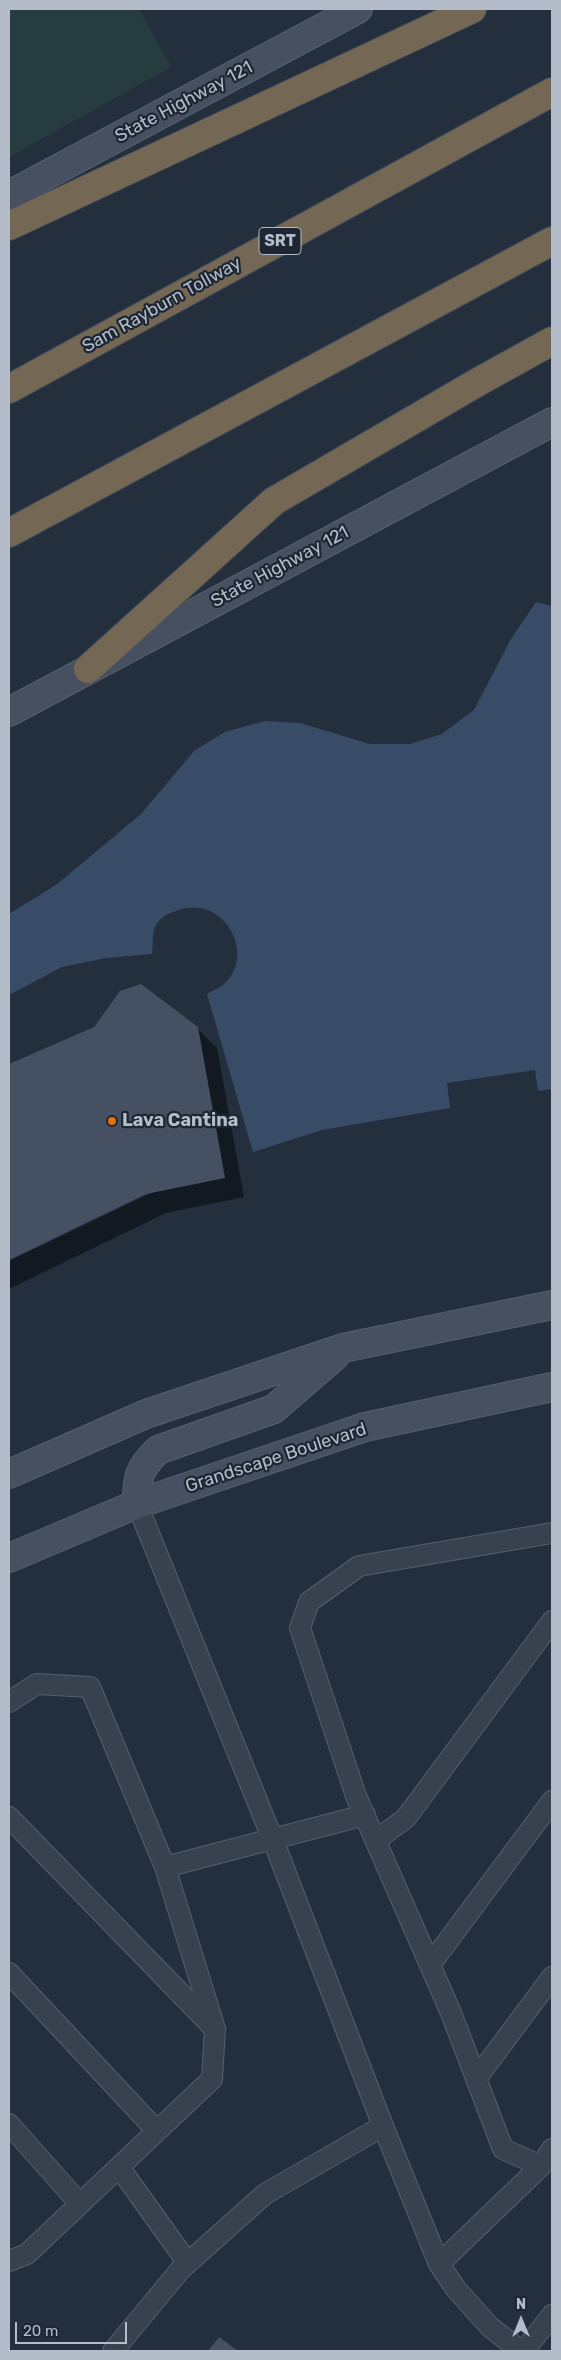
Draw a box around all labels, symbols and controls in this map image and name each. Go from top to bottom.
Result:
street label: State Highway 121 [112,57,256,147]
road number: SRT [259,228,301,255]
street label: Sam Rayburn Tollway [79,252,245,358]
street label: State Highway 121 [208,522,352,612]
place label: Lava Cantina [122,1110,238,1132]
marker: Lava Cantina [106,1115,118,1127]
street label: Grandscape Boulevard [183,1419,369,1497]
north arrow [496,2295,546,2345]
text: N [516,2296,526,2313]
scale bar [18,2312,130,2344]
text: 20 m [23,2322,58,2340]

